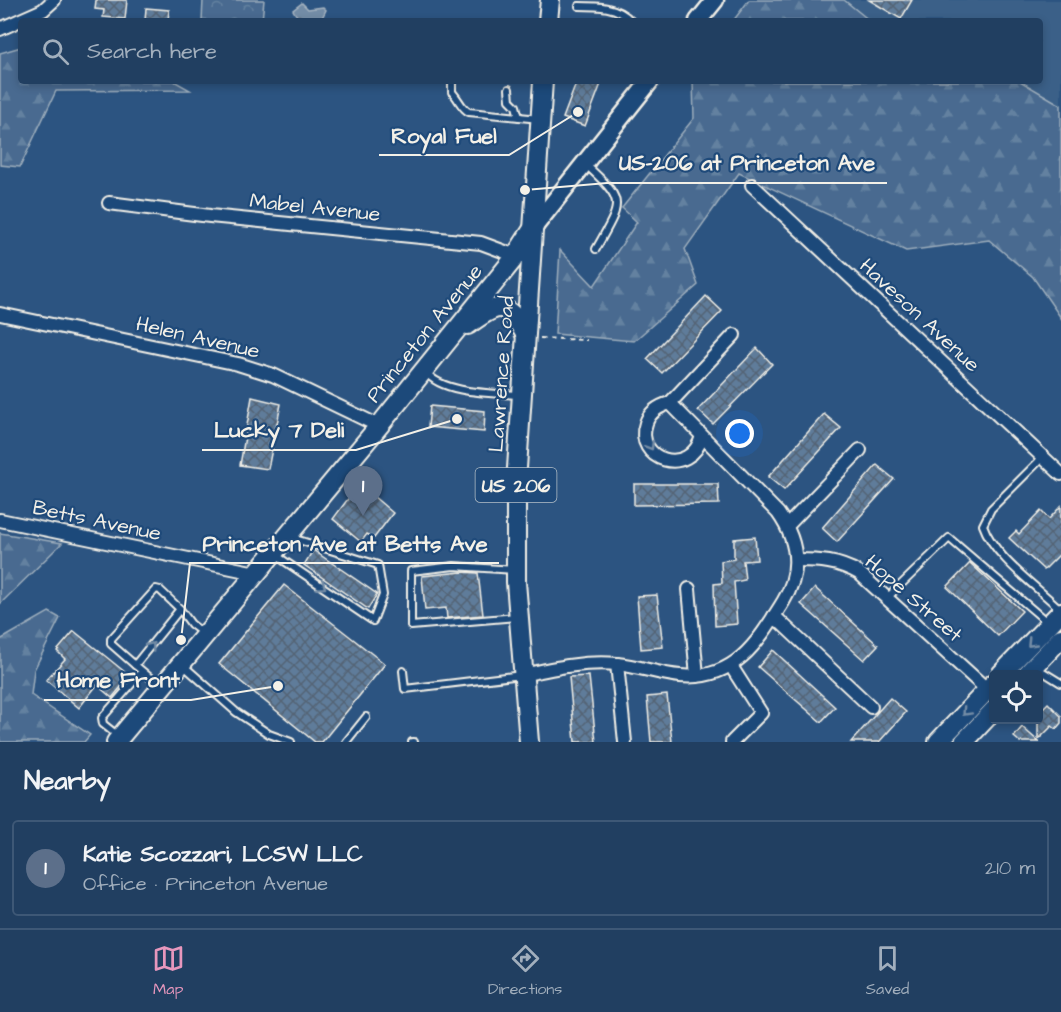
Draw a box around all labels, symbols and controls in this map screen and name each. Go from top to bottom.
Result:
search box [18,18,1043,84]
icon: search [39,35,72,68]
text: Search here [87,36,217,67]
callout: Royal Fuel [379,115,509,155]
text: Royal Fuel [391,121,497,154]
callout: US-206 at Princeton Ave [607,143,887,183]
text: US-206 at Princeton Ave [619,148,875,179]
street label: Mabel Avenue [248,186,382,229]
street label: Haveson Avenue [853,252,986,379]
street label: Princeton Avenue [359,258,489,409]
street label: Lawrence Road [482,295,521,453]
street label: Helen Avenue [133,309,262,366]
callout: Lucky 7 Deli [202,410,356,450]
text: Lucky 7 Deli [214,415,345,448]
your location [725,419,754,448]
one-way arrow [643,440,654,451]
pin: 1 [344,466,382,516]
road number: US 206 [476,468,556,502]
street label: Betts Avenue [30,493,164,548]
callout: Princeton Ave at Betts Ave [190,523,499,563]
text: Princeton Ave at Betts Ave [202,529,488,560]
street label: Hope Street [858,548,969,650]
one-way arrow [315,579,326,590]
one-way arrow [1027,637,1038,647]
one-way arrow [143,642,154,653]
callout: Home Front [44,660,191,700]
text: Home Front [56,665,181,696]
map controls [989,670,1043,724]
button: locate [989,670,1043,724]
one-way arrow [962,706,973,716]
text: Nearby [24,763,111,799]
text: Katie Scozzari, LCSW LLC [83,839,363,870]
text: 1 [44,854,47,882]
text: 210 m [985,854,1035,882]
text: Office · Princeton Avenue [83,870,328,898]
tab: Map [152,942,185,1000]
tab: Directions [488,942,562,1000]
tab: Saved [866,942,909,1000]

